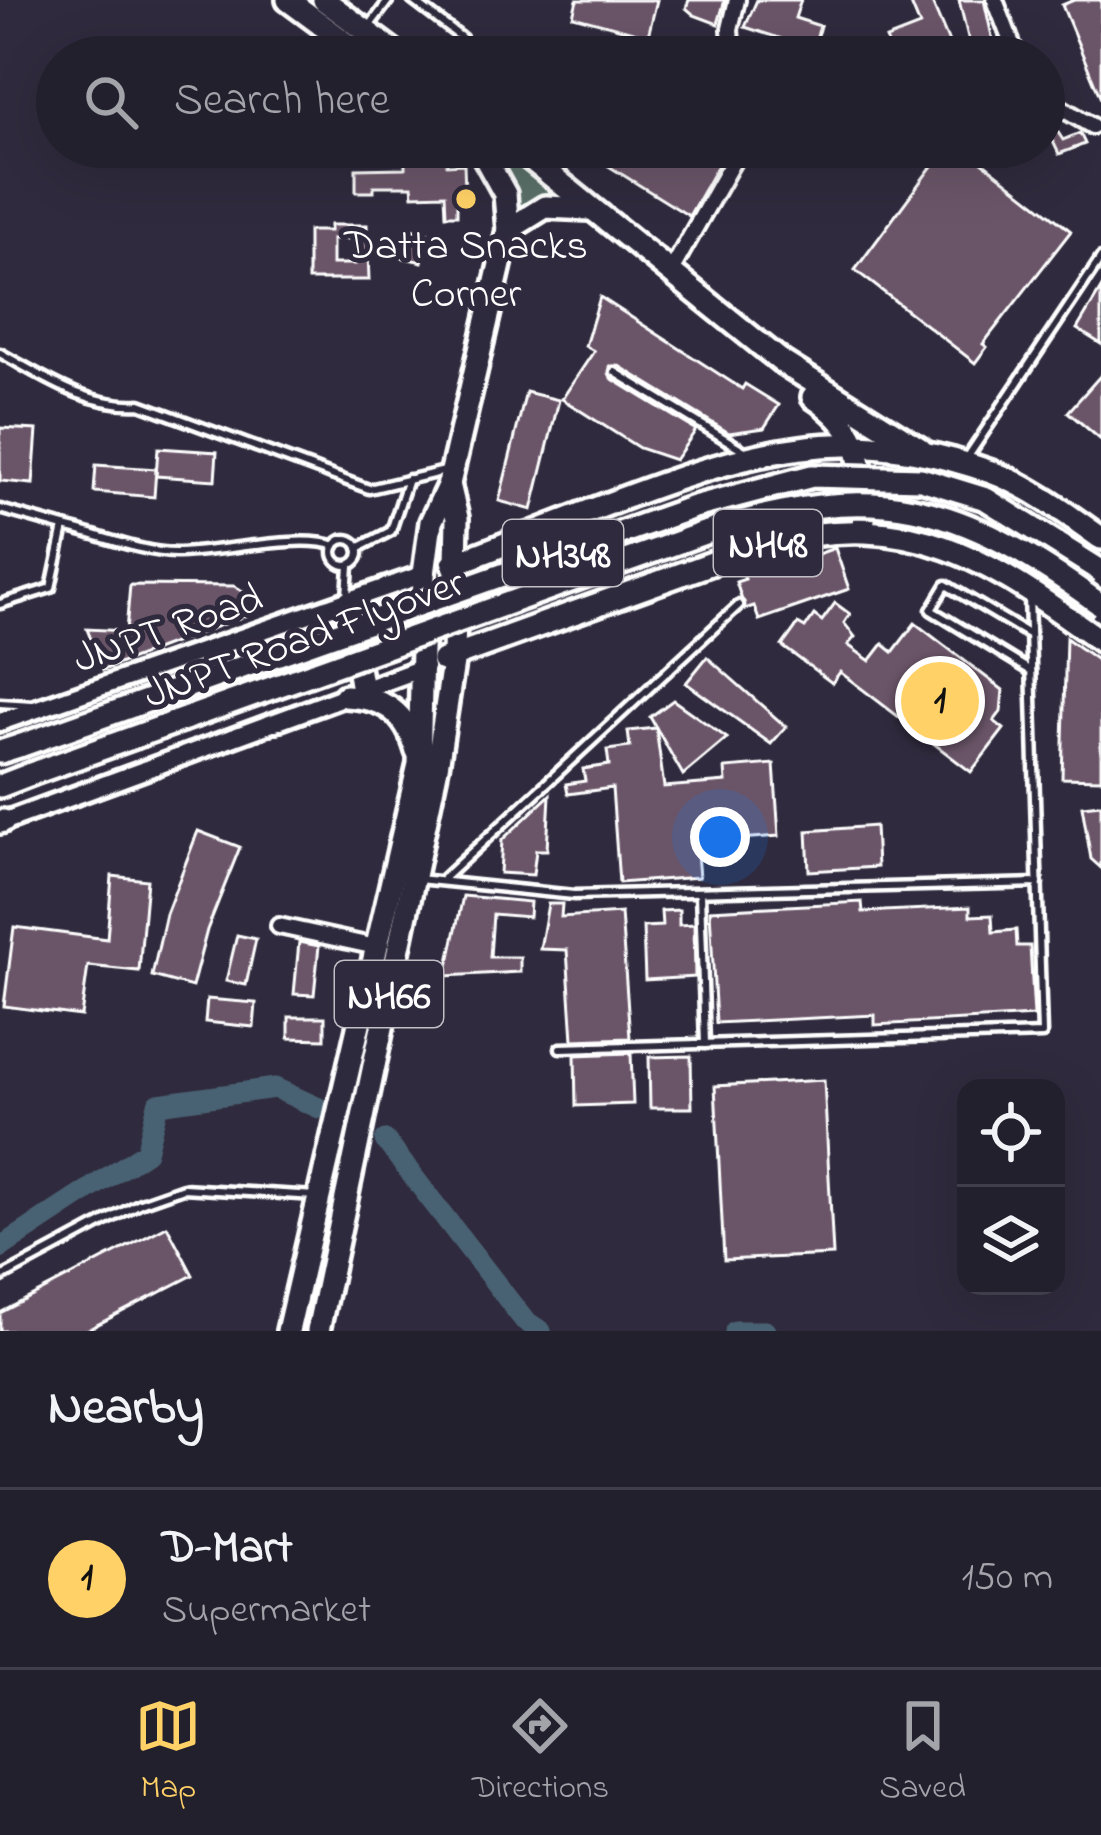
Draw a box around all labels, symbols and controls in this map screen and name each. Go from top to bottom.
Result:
search box [36,36,1065,168]
icon: search [78,69,144,135]
text: Search here [174,69,390,135]
marker: Datta Snacks Corner [453,186,479,212]
place label: Datta Snacks Corner [343,217,588,326]
road number: NH48 [714,510,822,576]
road number: NH348 [503,520,623,586]
street label: JNPT Road Flyover [136,554,474,727]
street label: JNPT Road [66,569,271,691]
pin: 1 [901,656,979,746]
your location [690,807,750,867]
road number: NH66 [335,961,443,1027]
map controls [957,1079,1065,1295]
button: locate [957,1079,1065,1187]
button: layers [957,1187,1065,1295]
text: Nearby [48,1372,204,1447]
text: D-Mart [162,1517,293,1583]
text: 1 [81,1550,93,1607]
text: 150 m [961,1550,1053,1607]
text: Supermarket [162,1583,371,1640]
tab: Map [135,1693,201,1813]
tab: Directions [472,1693,609,1813]
tab: Saved [880,1693,966,1813]

